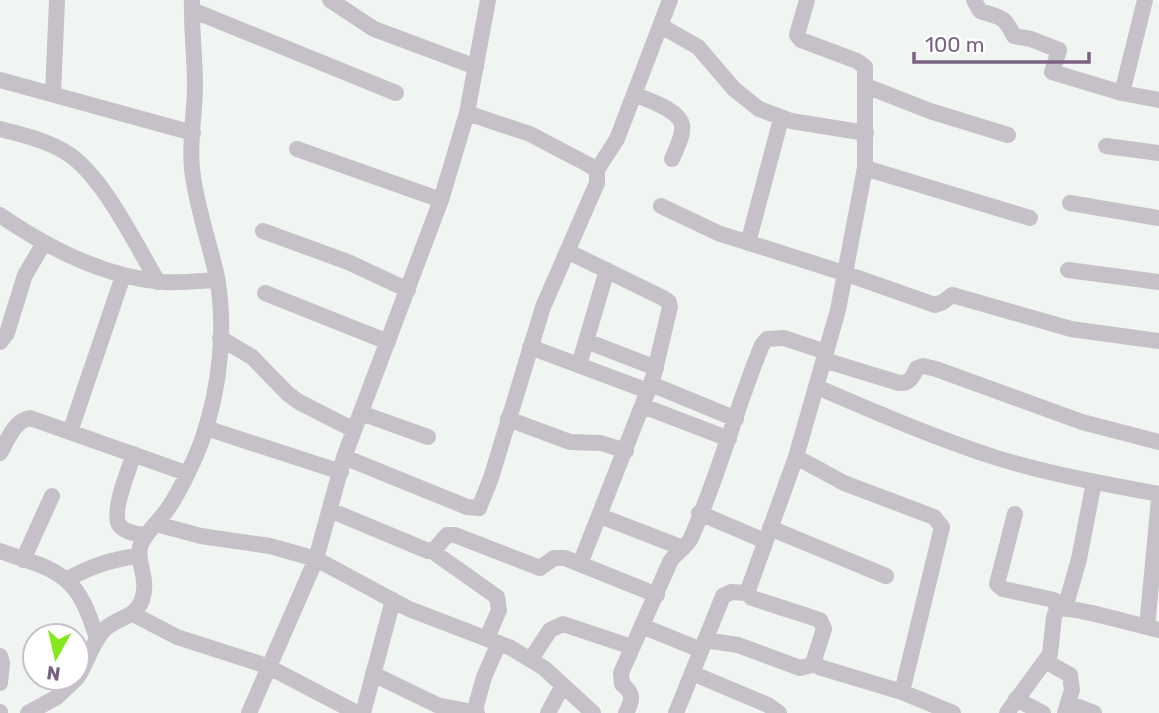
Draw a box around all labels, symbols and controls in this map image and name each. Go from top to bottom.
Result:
scale bar [914,21,1089,65]
text: 100 m [925,32,984,57]
north arrow [21,622,91,692]
text: N [45,661,62,686]

